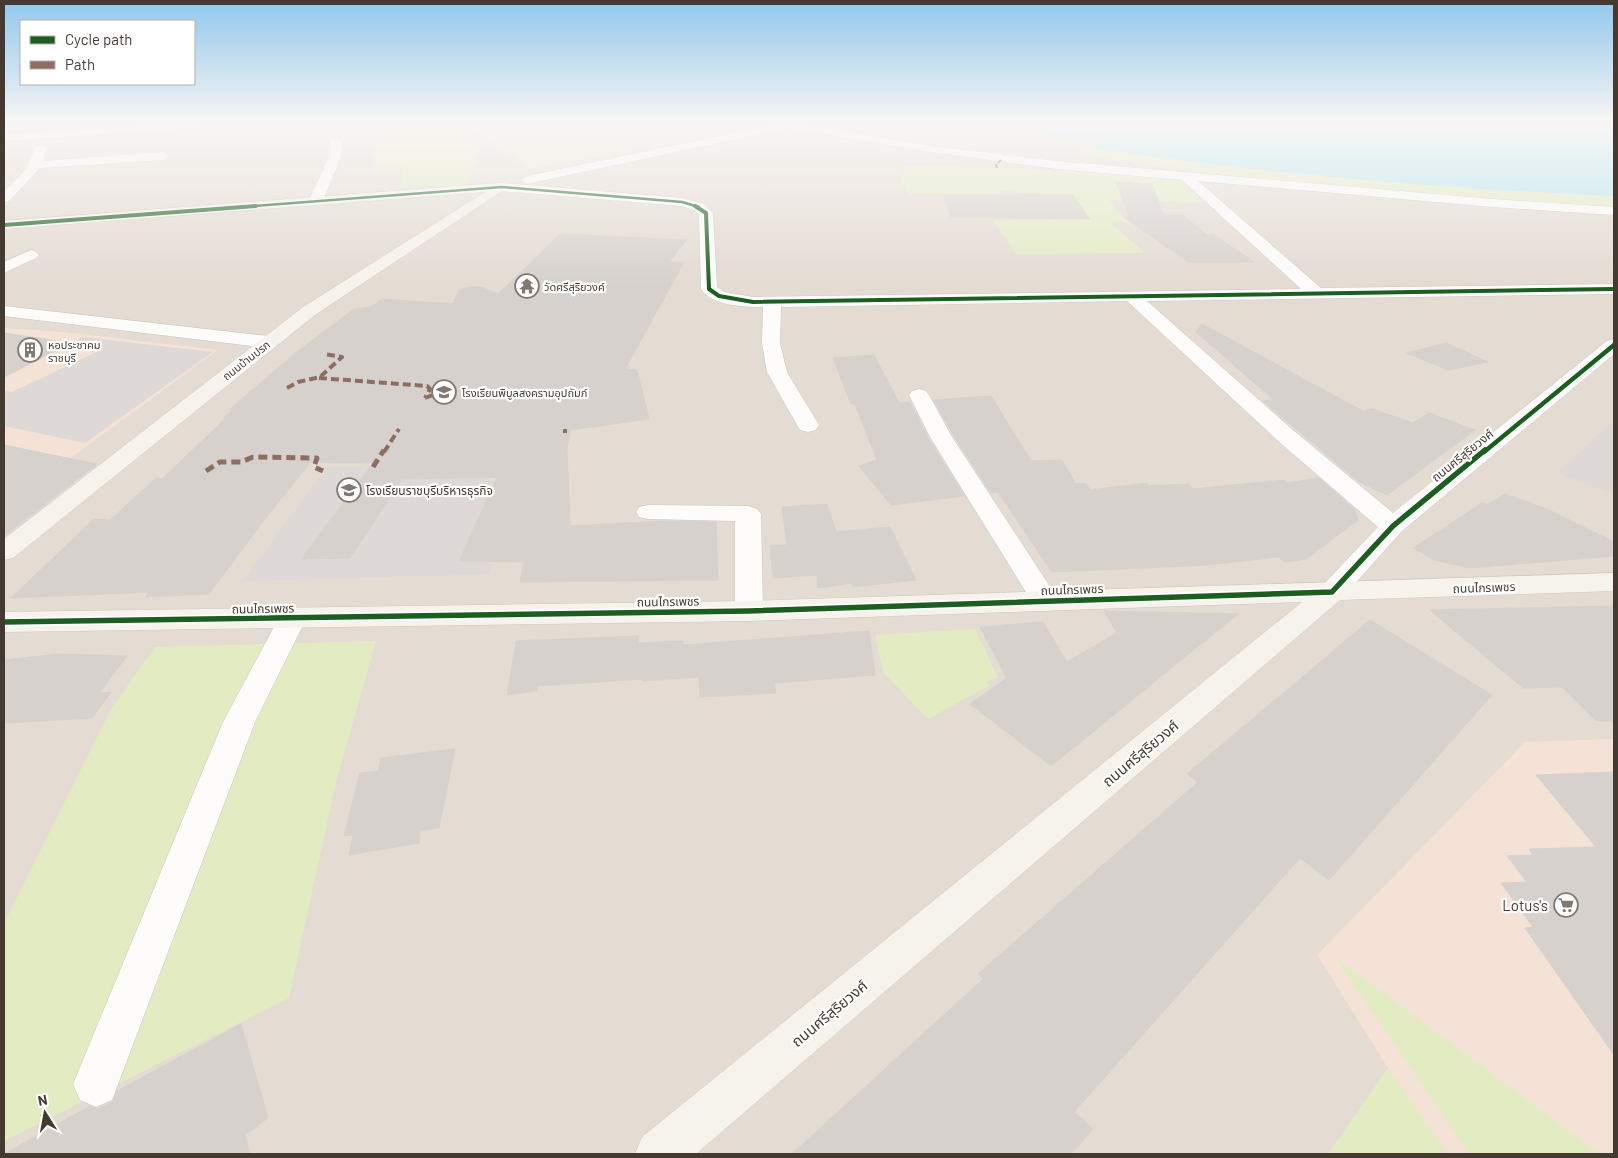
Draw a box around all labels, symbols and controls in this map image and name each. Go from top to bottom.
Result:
legend [20,20,195,85]
text: Cycle path [65,30,132,48]
text: Path [65,55,95,73]
temple icon: วัดศรีสุริยวงค์ [514,273,540,299]
place label: วัดศรีสุริยวงค์ [544,280,605,294]
building icon: หอประชาคม ราชบุรี [17,337,43,363]
street label: ถนนบ้านปรก [220,337,272,383]
place label: หอประชาคม ราชบุรี [48,338,101,365]
school or university icon: โรงเรียนพิบูลสงครามอุปถัมภ์ [431,379,457,405]
place label: โรงเรียนพิบูลสงครามอุปถัมภ์ [462,386,587,400]
street label: ถนนศรีสุริยวงศ์ [1428,426,1496,485]
school or university icon: โรงเรียนราชบุรีบริหารธุรกิจ [336,477,362,503]
place label: โรงเรียนราชบุรีบริหารธุรกิจ [366,483,493,498]
street label: ถนนไกรเพชร [1452,579,1516,595]
street label: ถนนไกรเพชร [1040,581,1104,597]
street label: ถนนไกรเพชร [637,593,700,609]
street label: ถนนไกรเพชร [232,600,295,616]
street label: ถนนศรีสุริยวงศ์ [1098,716,1182,791]
supermarket icon: Lotus's [1553,892,1579,918]
place label: Lotus's [1502,896,1548,914]
street label: ถนนศรีสุริยวงศ์ [787,976,871,1051]
north arrow [20,1088,70,1138]
text: N [36,1091,49,1109]

